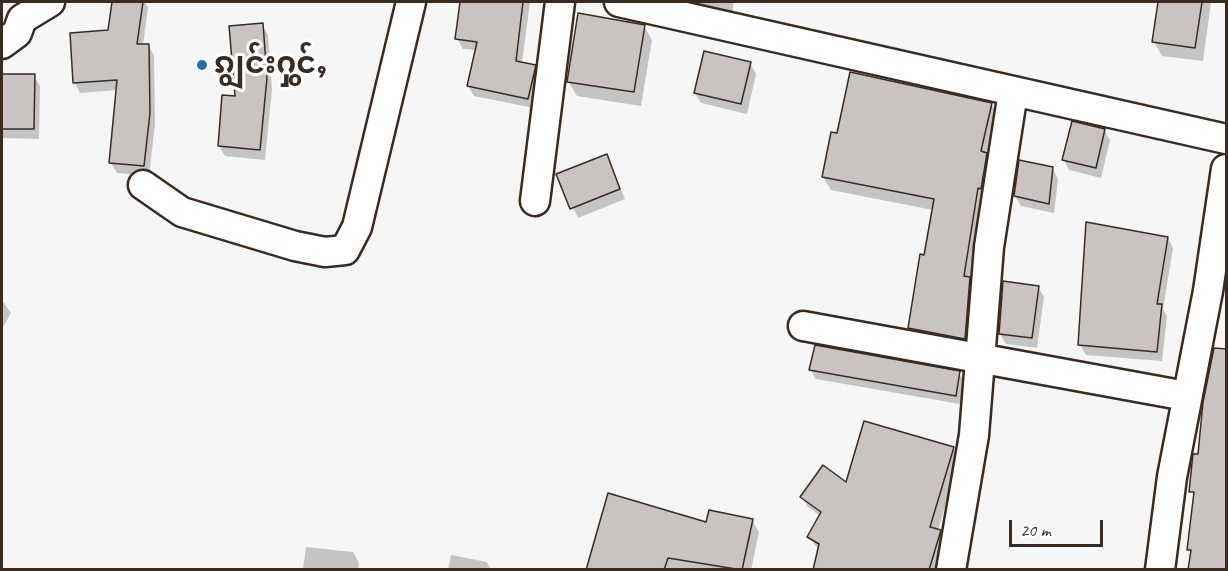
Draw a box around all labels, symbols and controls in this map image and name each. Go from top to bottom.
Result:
place label: ၵျွင်းႁွင်ႇ [214,47,328,83]
marker: ၵျွင်းႁွင်ႇ [195,58,209,72]
scale bar [1012,508,1106,546]
text: 20 m [1020,519,1051,541]

